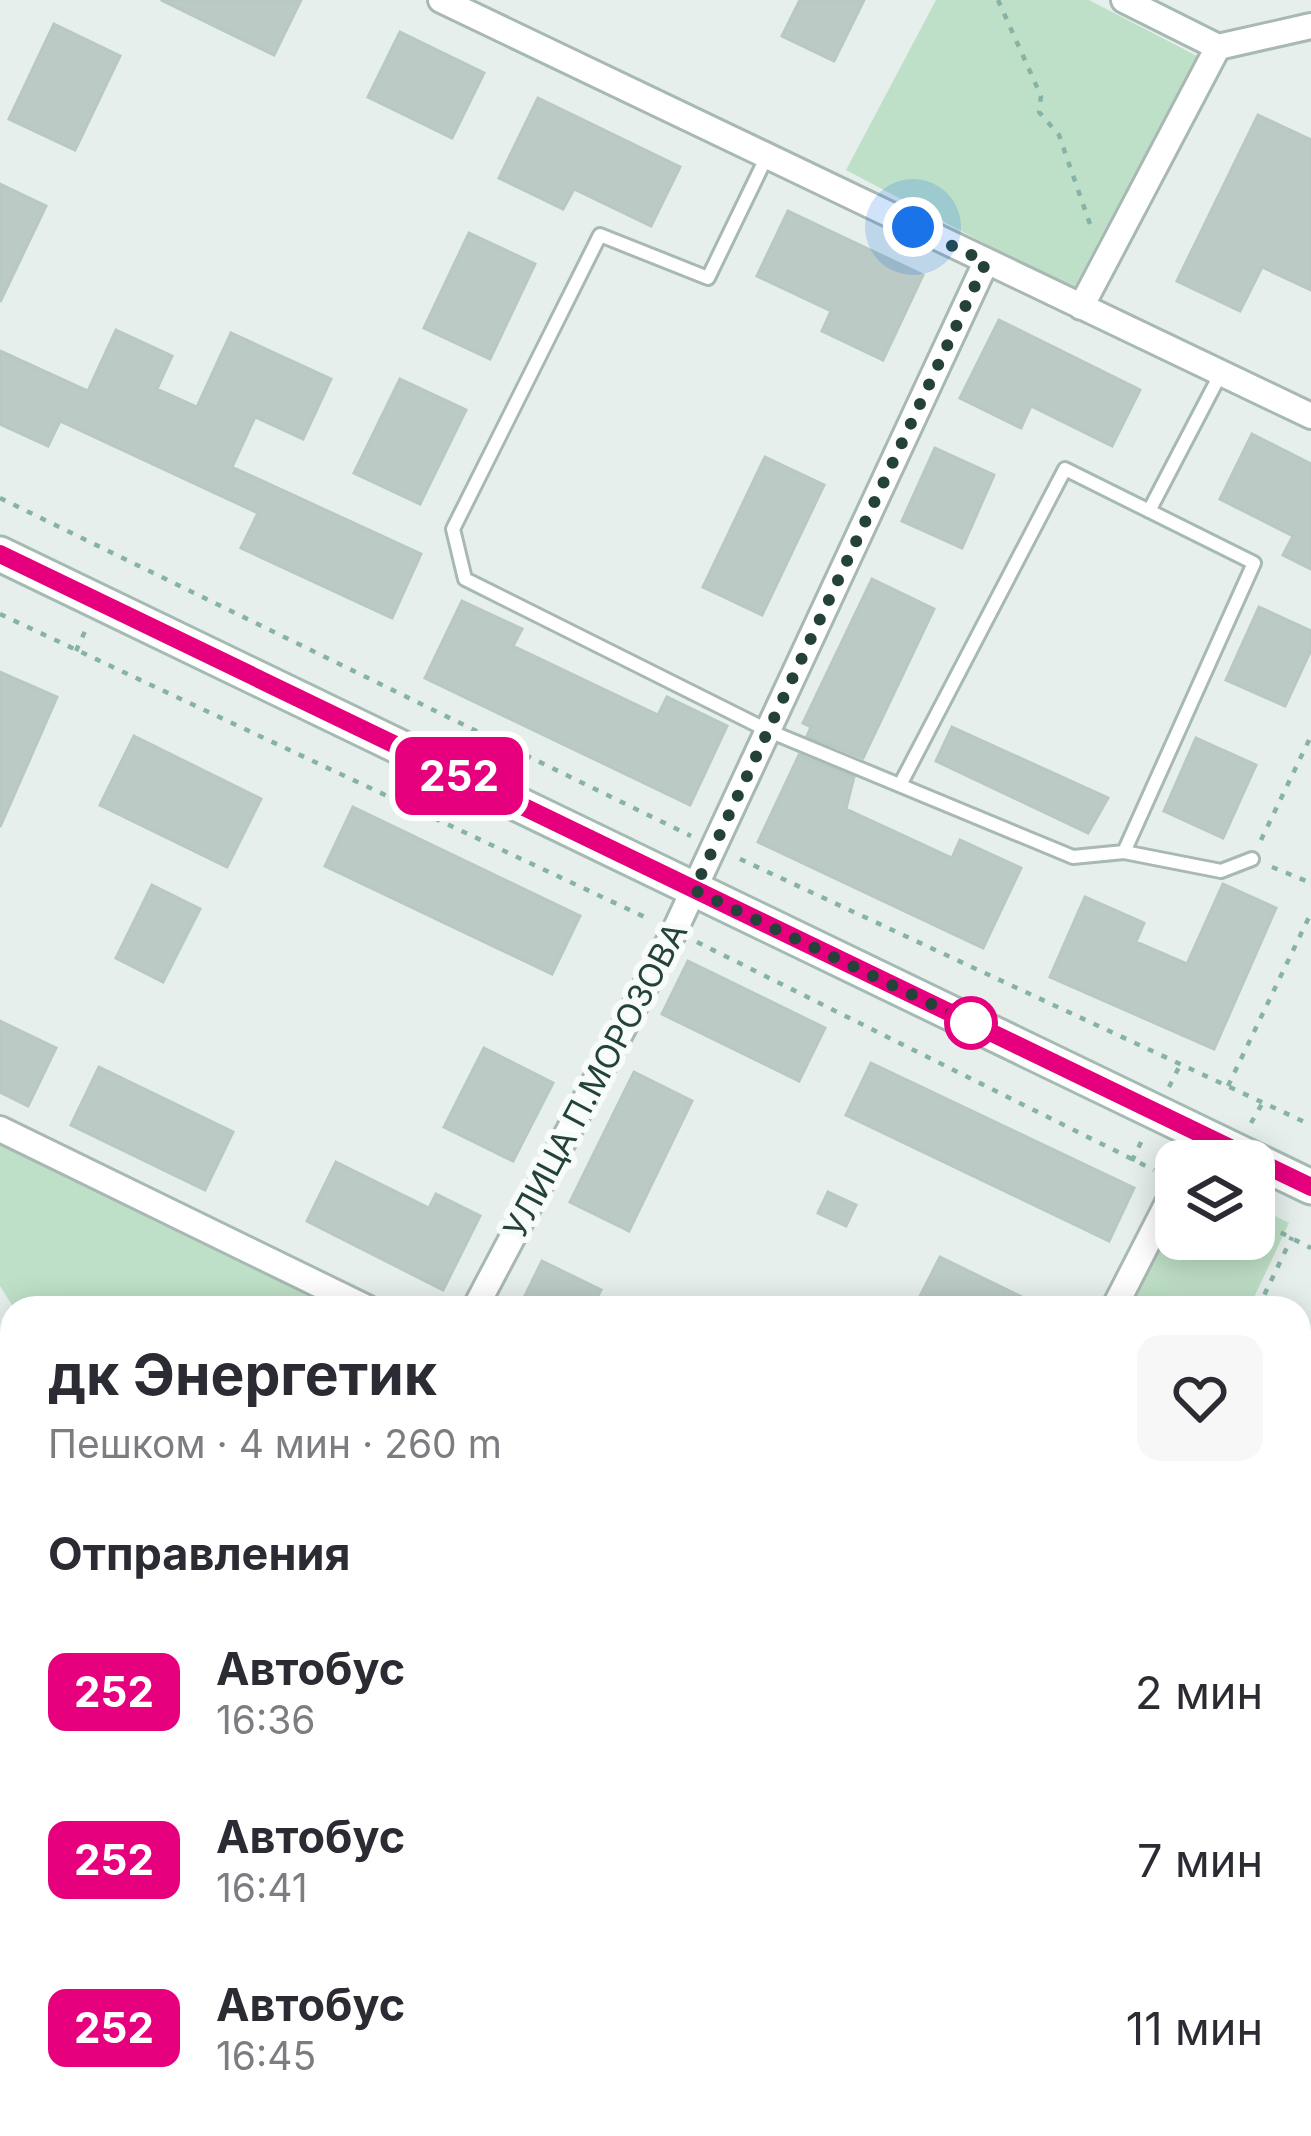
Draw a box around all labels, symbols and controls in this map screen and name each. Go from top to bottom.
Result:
your location [883,197,943,257]
line badge: 252 [390,737,528,815]
text: 252 [419,750,499,801]
street label: УЛИЦА П.МОРОЗОВА [495,915,695,1245]
unlabelled marker [946,998,996,1048]
map controls [1155,1140,1275,1260]
button: layers [1155,1140,1275,1260]
button: heart [1137,1335,1263,1461]
text: дк Энергетик [48,1340,437,1409]
text: Пешком · 4 мин · 260 m [48,1420,502,1467]
text: Отправления [48,1526,350,1581]
text: Автобус [216,1641,405,1696]
text: 2 мин [1135,1665,1263,1720]
text: 252 [74,1666,154,1717]
text: 16:36 [216,1696,316,1743]
text: Автобус [216,1809,405,1864]
text: 7 мин [1137,1833,1263,1888]
text: 252 [74,1834,154,1885]
text: 16:41 [216,1864,308,1911]
text: Автобус [216,1977,405,2032]
text: 11 мин [1126,2001,1263,2056]
text: 252 [74,2002,154,2053]
text: 16:45 [216,2032,316,2079]

